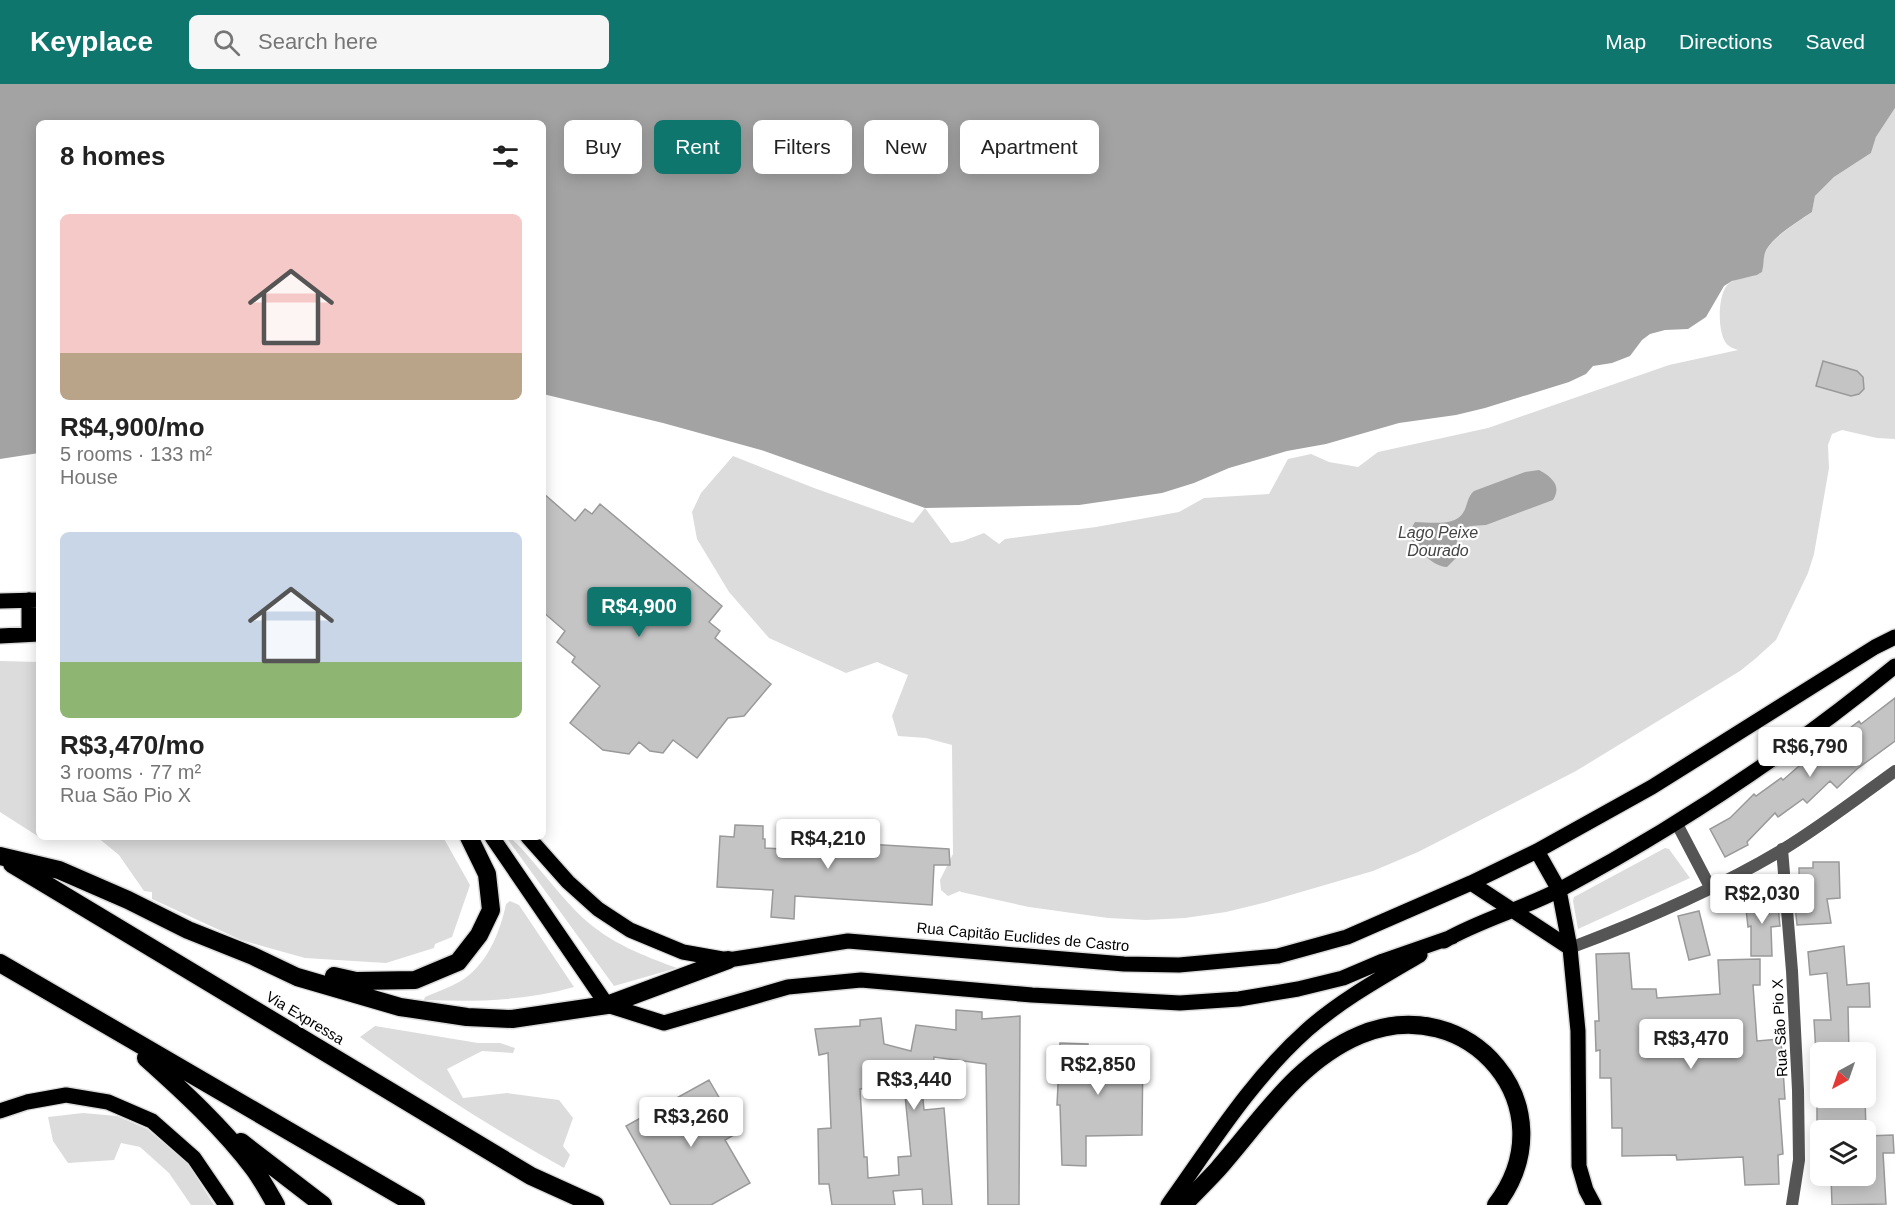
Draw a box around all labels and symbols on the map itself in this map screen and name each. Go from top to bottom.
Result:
water label: Lago Peixe Dourado [1398,524,1478,559]
pin: R$4,900 [584,587,694,638]
pin: R$6,790 [1755,727,1865,778]
pin: R$4,210 [773,819,883,870]
pin: R$2,030 [1707,874,1817,925]
street label: Rua Capitão Euclides de Castro [916,919,1130,954]
street label: Rua São Pio X [1768,978,1791,1078]
street label: Via Expressa [263,988,348,1048]
pin: R$3,470 [1636,1019,1746,1070]
north arrow [1810,1042,1876,1108]
pin: R$2,850 [1043,1045,1153,1096]
pin: R$3,440 [859,1060,969,1111]
pin: R$3,260 [636,1097,746,1148]

